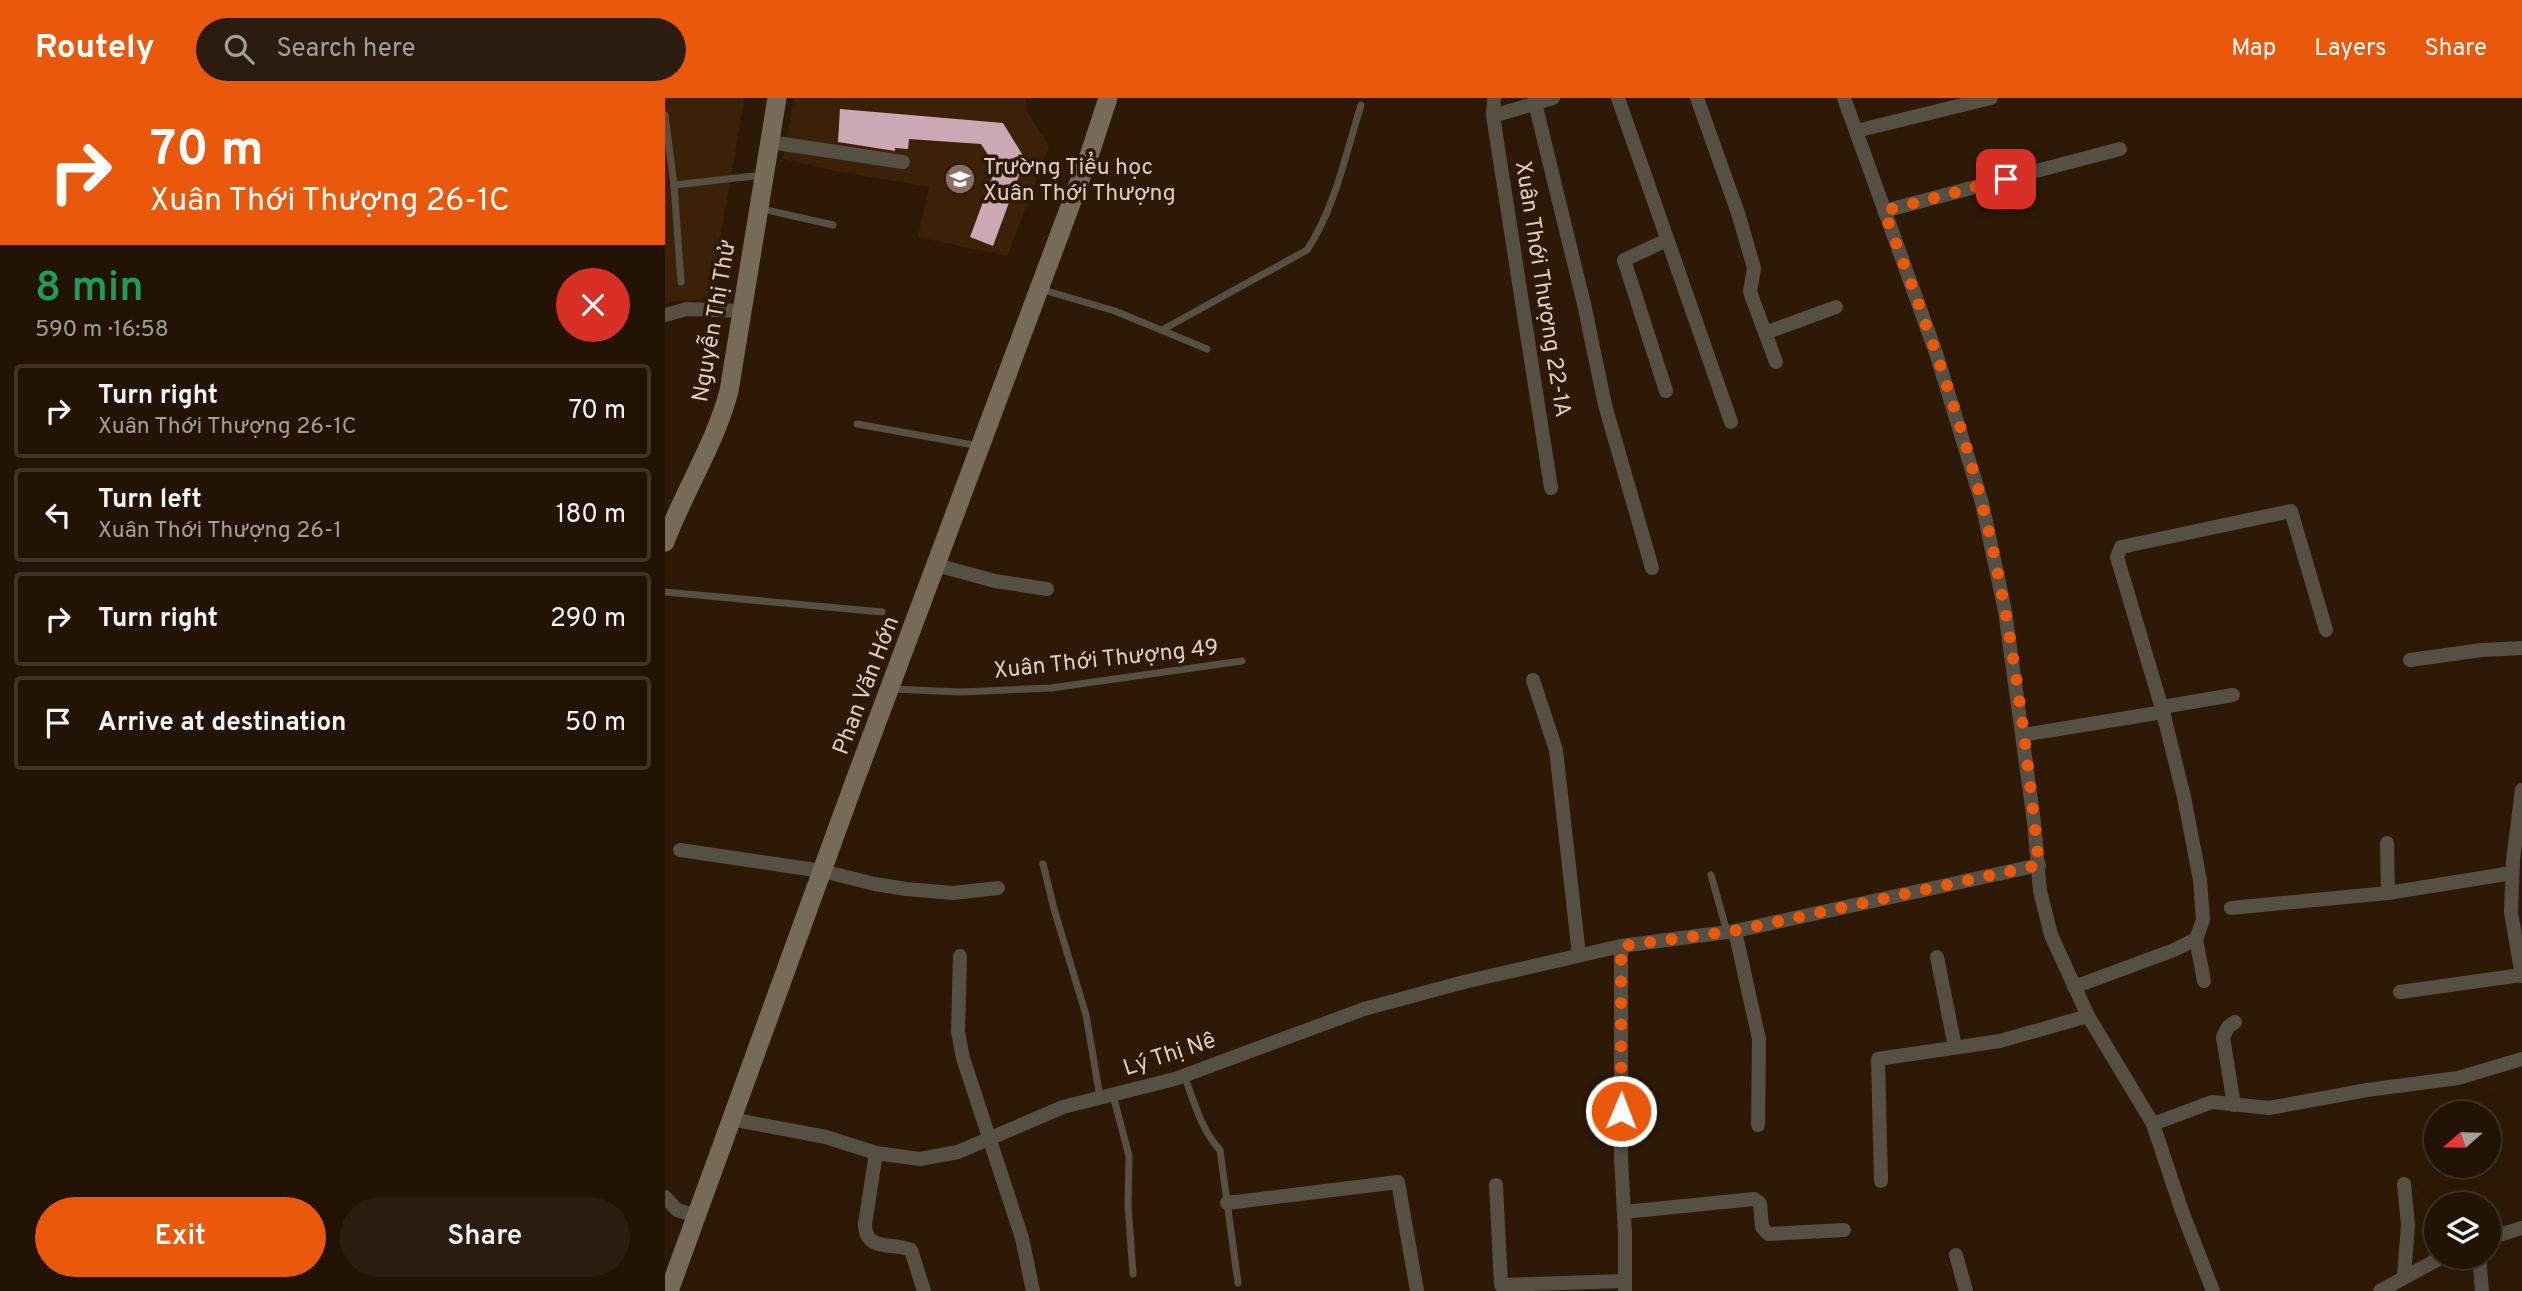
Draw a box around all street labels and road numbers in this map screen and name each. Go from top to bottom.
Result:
street label: Xuân Thới Thượng 22-1A [1507,159,1576,420]
street label: Nguyễn Thị Thử [686,238,744,405]
street label: Phan Văn Hớn [828,613,907,759]
street label: Xuân Thới Thượng 49 [992,634,1220,687]
street label: Lý Thị Nê [1120,1027,1220,1084]

